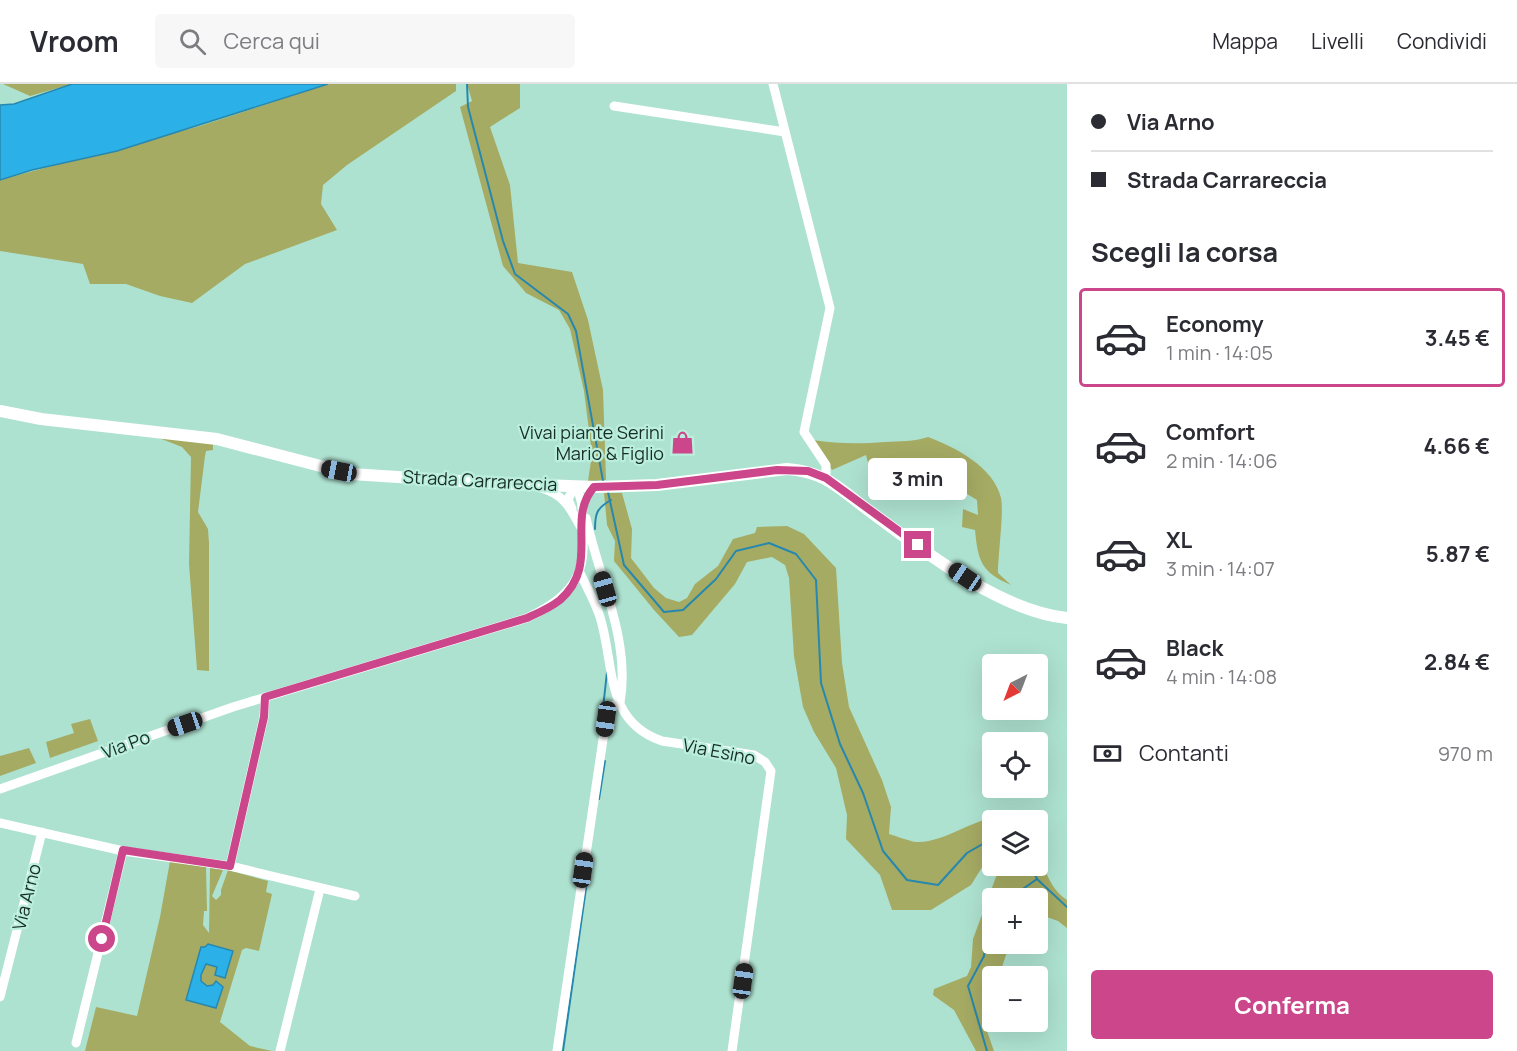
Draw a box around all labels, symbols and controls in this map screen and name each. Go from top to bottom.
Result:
search box [155,14,575,68]
text: Vroom [30,22,119,60]
icon: search [176,25,209,58]
text: Cerca qui [224,26,320,56]
text: Mappa [1212,27,1278,55]
text: Livelli [1311,27,1364,55]
text: Condividi [1397,27,1487,55]
text: Via Arno [1127,107,1215,137]
text: Strada Carrareccia [1127,165,1327,195]
text: Scegli la corsa [1091,233,1278,270]
text: Economy [1166,309,1264,339]
icon: car [1094,311,1148,365]
text: 3.45 € [1425,323,1490,353]
text: 1 min · 14:05 [1166,339,1273,366]
text: Comfort [1166,417,1255,447]
icon: car [1094,419,1148,473]
place label: Vivai piante Serini Mario & Figlio [519,420,664,465]
shop icon: Vivai piante Serini Mario & Figlio [669,430,695,456]
text: 4.66 € [1424,431,1490,461]
text: 2 min · 14:06 [1166,447,1278,474]
callout: 3 min [868,458,968,500]
car [320,459,358,483]
street label: Strada Carrareccia [402,464,558,496]
text: 3 min [892,465,943,492]
text: XL [1166,525,1192,555]
icon: car [1094,527,1148,581]
route end [904,531,931,558]
text: 5.87 € [1426,539,1490,569]
text: 3 min · 14:07 [1166,555,1275,582]
car [945,559,985,595]
car [591,569,619,609]
text: Black [1166,633,1223,663]
icon: car [1094,635,1148,689]
text: 2.84 € [1424,647,1490,677]
north arrow [982,654,1048,720]
map controls [982,654,1048,1032]
text: 4 min · 14:08 [1166,663,1277,690]
car [595,700,617,738]
car [165,710,205,738]
street label: Via Po [98,724,153,764]
street label: Via Esino [681,732,758,770]
button: locate [982,732,1048,798]
icon: cash [1091,737,1124,770]
text: Contanti [1139,738,1229,768]
text: 970 m [1438,740,1493,767]
button: layers [982,810,1048,876]
car [572,851,594,889]
street label: Via Arno [6,861,46,932]
button: + [982,888,1048,954]
route start [88,925,115,952]
car [732,962,754,1000]
button: − [982,966,1048,1032]
button: Conferma [1091,970,1493,1039]

